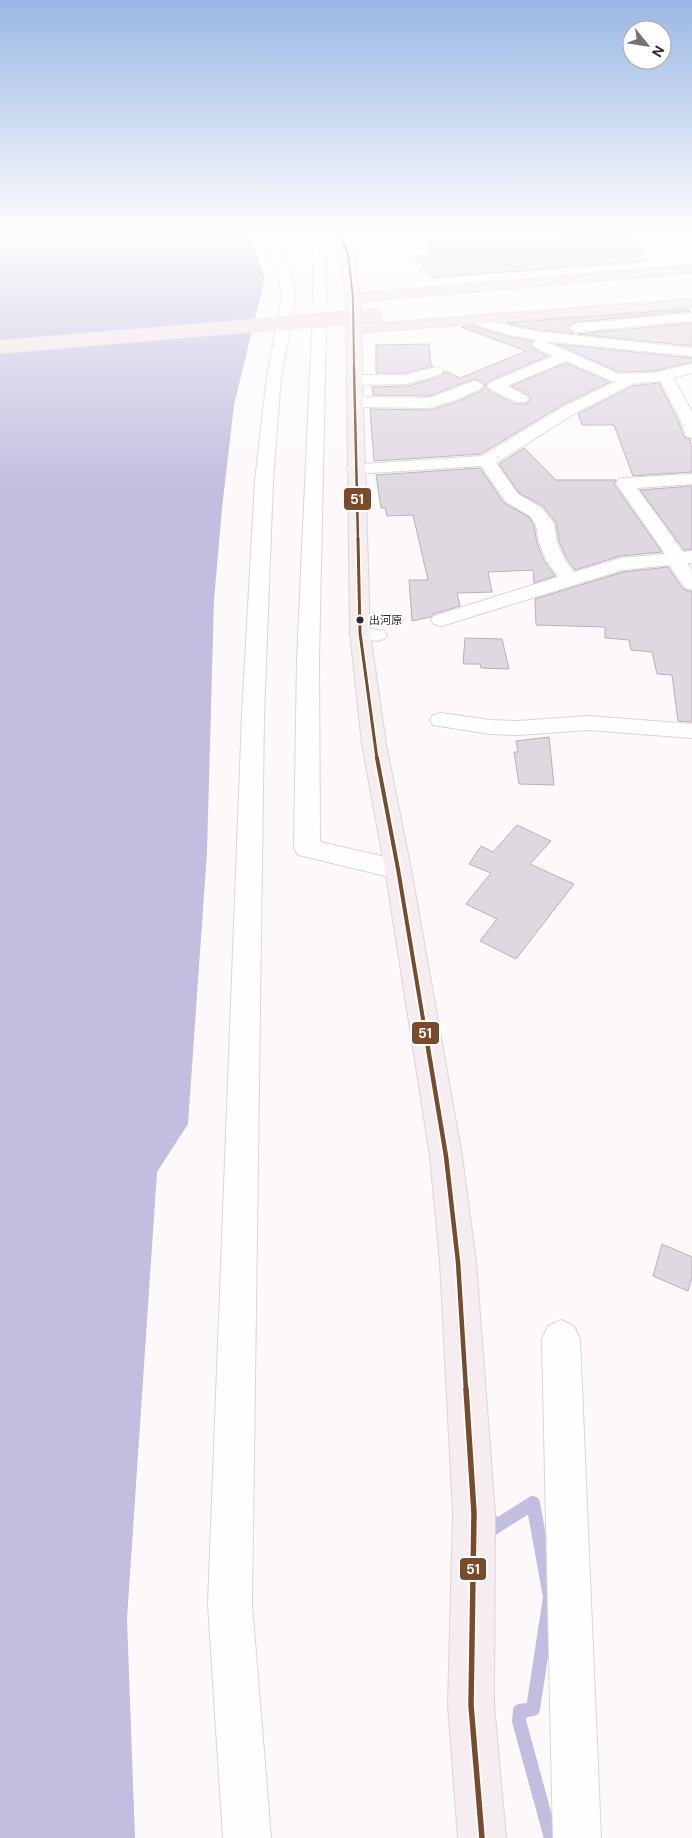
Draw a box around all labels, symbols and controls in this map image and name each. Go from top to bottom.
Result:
north arrow [622,20,672,70]
text: N [648,43,669,60]
line badge: 51 [343,487,372,511]
text: 51 [350,490,364,508]
place label: 出河原 [369,613,402,627]
marker: 出河原 [355,615,365,625]
line badge: 51 [411,1021,440,1045]
text: 51 [418,1024,432,1042]
line badge: 51 [459,1557,487,1581]
text: 51 [466,1560,480,1578]

